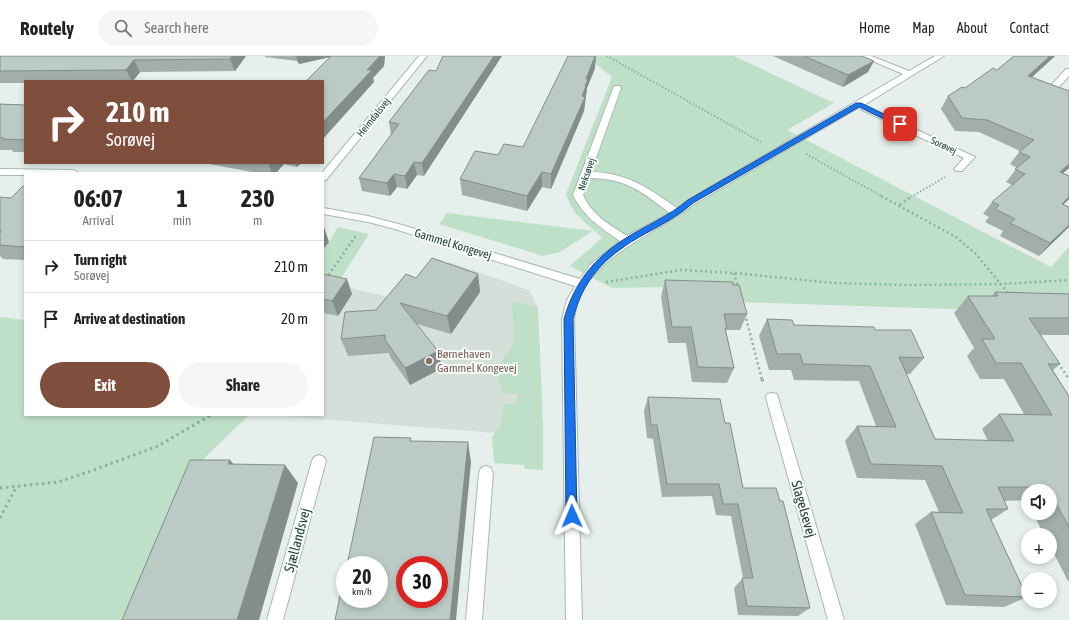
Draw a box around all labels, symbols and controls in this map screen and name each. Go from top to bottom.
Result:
search box [98,10,378,46]
text: Routely [20,17,74,39]
icon: search [112,17,134,39]
text: Search here [144,19,209,36]
text: Home [859,20,890,36]
text: Map [912,20,935,36]
text: About [957,20,988,36]
text: Contact [1010,20,1049,36]
icon: right [40,96,92,148]
text: 210 m [106,96,169,128]
street label: Heimdalsvej [355,96,392,139]
pin [883,107,917,141]
icon: arrive [889,113,911,135]
text: Sorøvej [106,129,155,150]
street label: Sorøvej [929,135,958,156]
street label: Neksøvej [576,156,597,192]
text: 06:07 [73,185,123,212]
text: 1 [176,185,188,212]
text: 230 [241,185,275,212]
text: Arrival [82,213,114,228]
text: min [173,213,191,228]
text: m [253,213,262,228]
street label: Gammel Kongevej [413,226,493,262]
text: Turn right [74,251,127,268]
icon: right [40,256,62,278]
text: 210 m [274,258,308,275]
text: Sorøvej [74,268,110,283]
icon: arrive [40,308,62,330]
text: Arrive at destination [74,310,185,327]
text: 20 m [281,310,308,327]
place label: Børnehaven Gammel Kongevej [437,347,517,375]
marker: Børnehaven Gammel Kongevej [424,356,434,366]
button: Exit [40,362,170,408]
button: Share [178,362,308,408]
street label: Slagelsevej [788,479,820,539]
map controls [1021,484,1057,608]
button: sound [1021,484,1057,520]
position arrow [551,495,593,537]
street label: Sjællandsvej [281,506,313,574]
button: + [1021,528,1057,564]
speed limit sign: 30 [396,556,448,608]
text: 20 [353,565,371,588]
button: − [1021,572,1057,608]
text: km/h [352,586,372,597]

